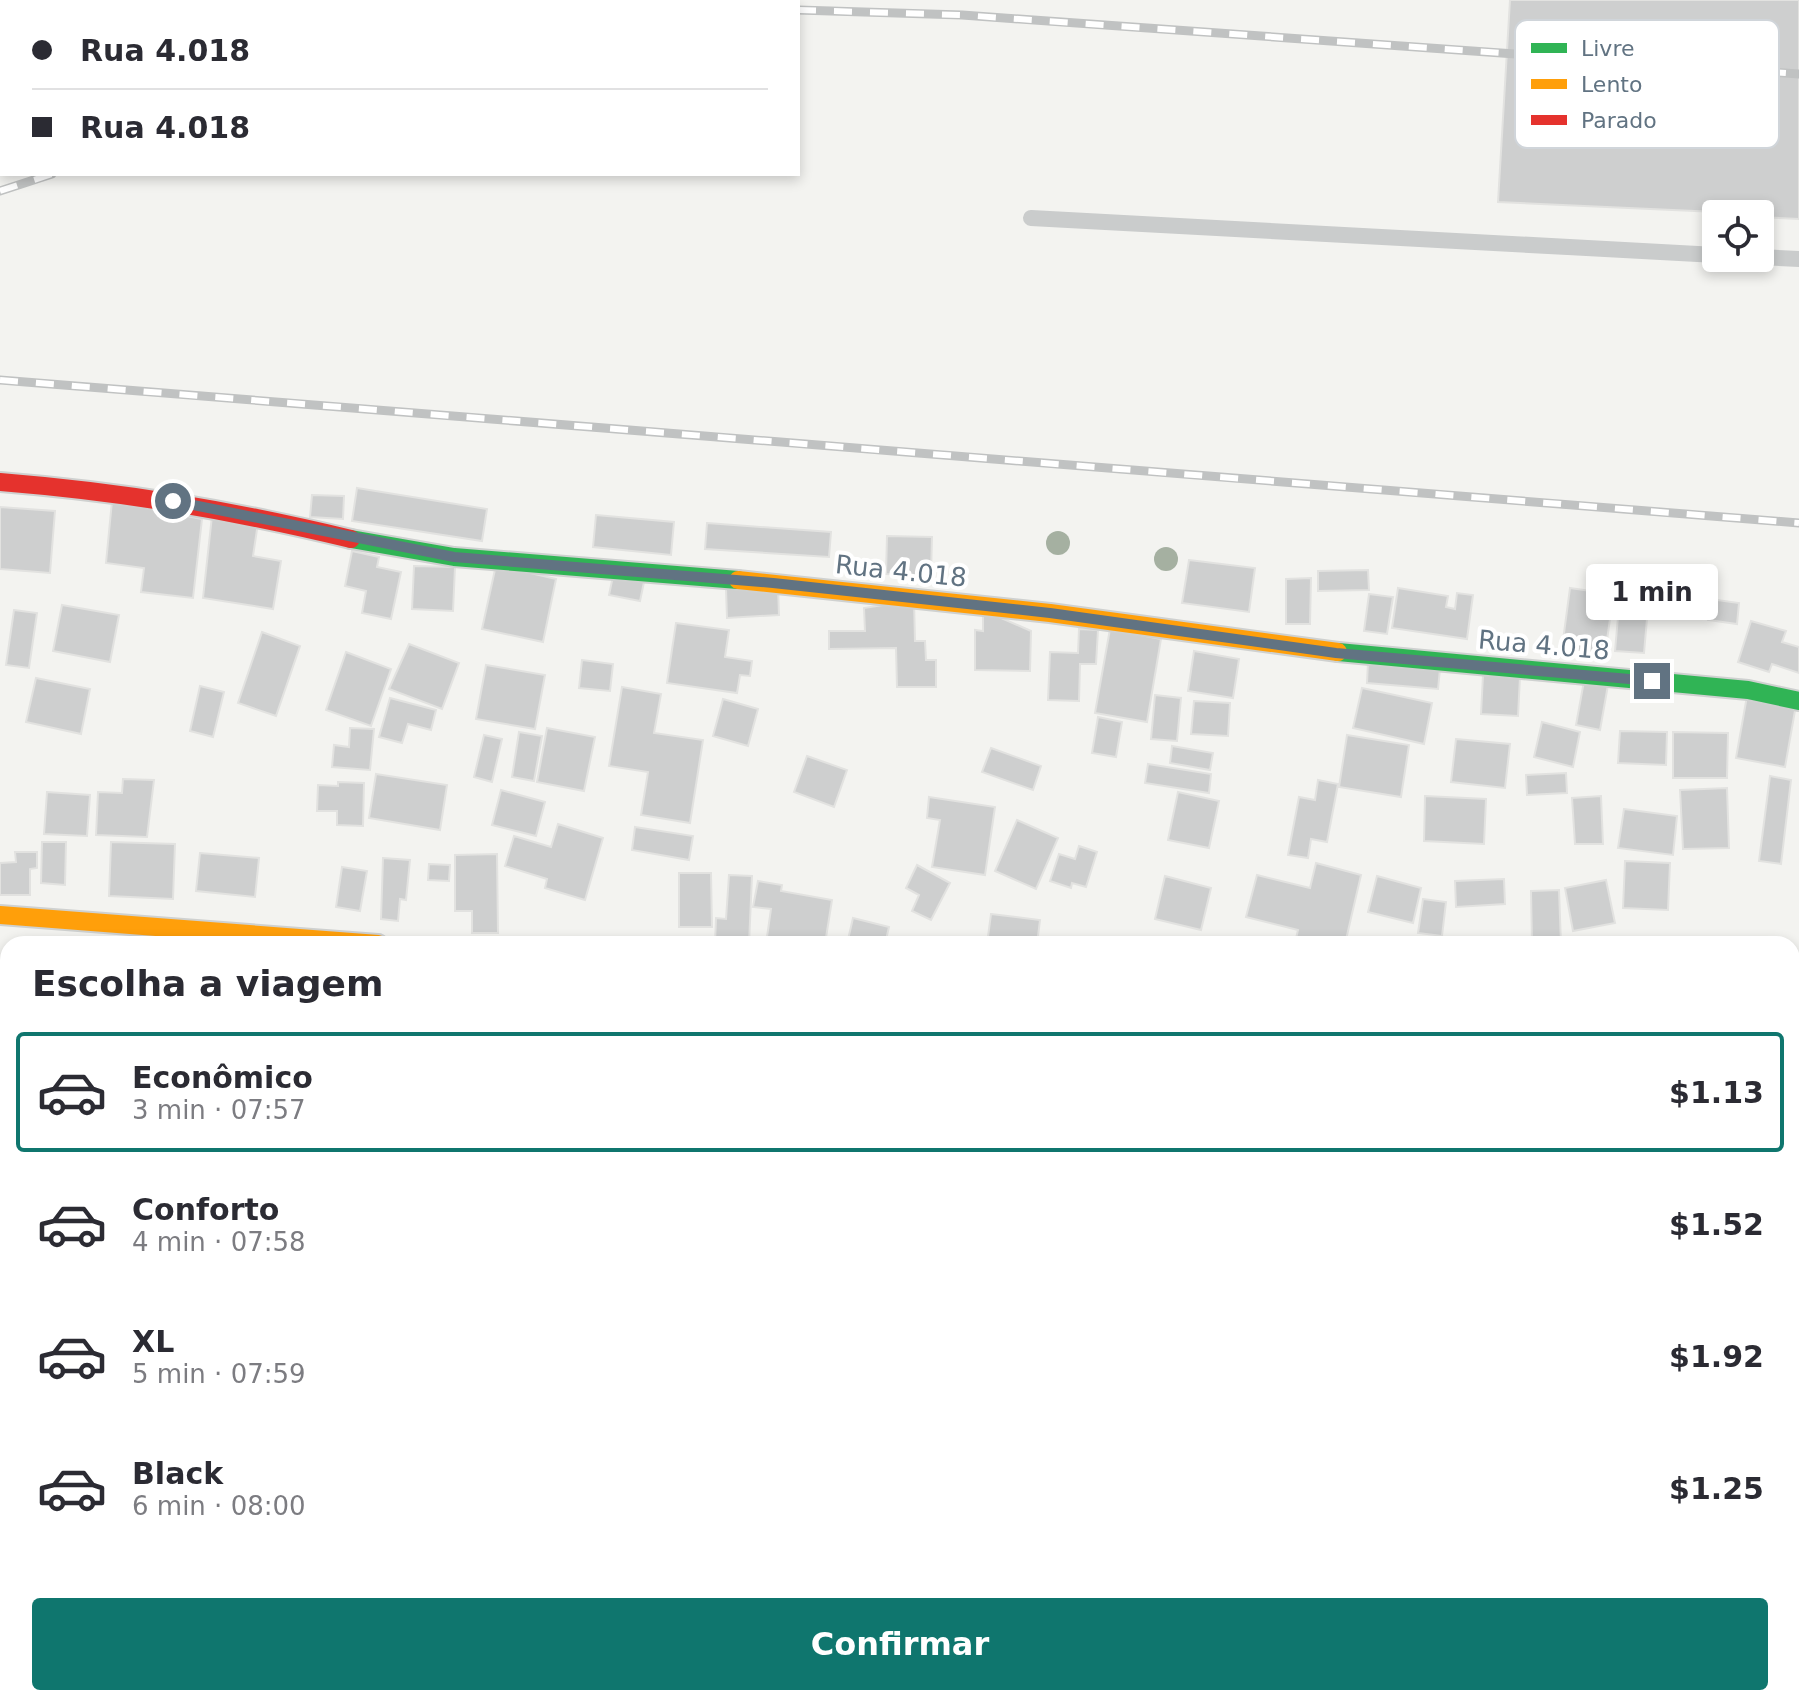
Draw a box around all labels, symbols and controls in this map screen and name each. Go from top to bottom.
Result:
legend [1515,20,1779,148]
text: Rua 4.018 [80,33,250,68]
text: Livre [1581,36,1635,61]
text: Lento [1581,72,1642,97]
text: Parado [1581,108,1657,133]
text: Rua 4.018 [80,110,250,145]
map controls [1702,200,1774,272]
button: locate [1702,200,1774,272]
route start [155,483,191,519]
street label: Rua 4.018 [834,549,968,593]
callout: 1 min [1586,565,1718,621]
text: 1 min [1611,577,1693,607]
street label: Rua 4.018 [1477,624,1611,666]
route end [1634,663,1670,699]
text: Escolha a viagem [32,963,384,1004]
icon: car [36,1056,108,1128]
text: Econômico [132,1060,313,1095]
text: $1.13 [1669,1075,1764,1110]
text: 3 min · 07:57 [132,1095,306,1125]
icon: car [36,1188,108,1260]
text: Conforto [132,1192,279,1227]
text: $1.52 [1669,1207,1764,1242]
text: 4 min · 07:58 [132,1227,306,1257]
icon: car [36,1320,108,1392]
text: XL [132,1324,174,1359]
text: $1.92 [1669,1339,1764,1374]
text: 5 min · 07:59 [132,1359,306,1389]
icon: car [36,1452,108,1524]
text: Black [132,1456,223,1491]
text: $1.25 [1669,1471,1764,1506]
text: 6 min · 08:00 [132,1491,306,1521]
button: Confirmar [32,1598,1768,1690]

